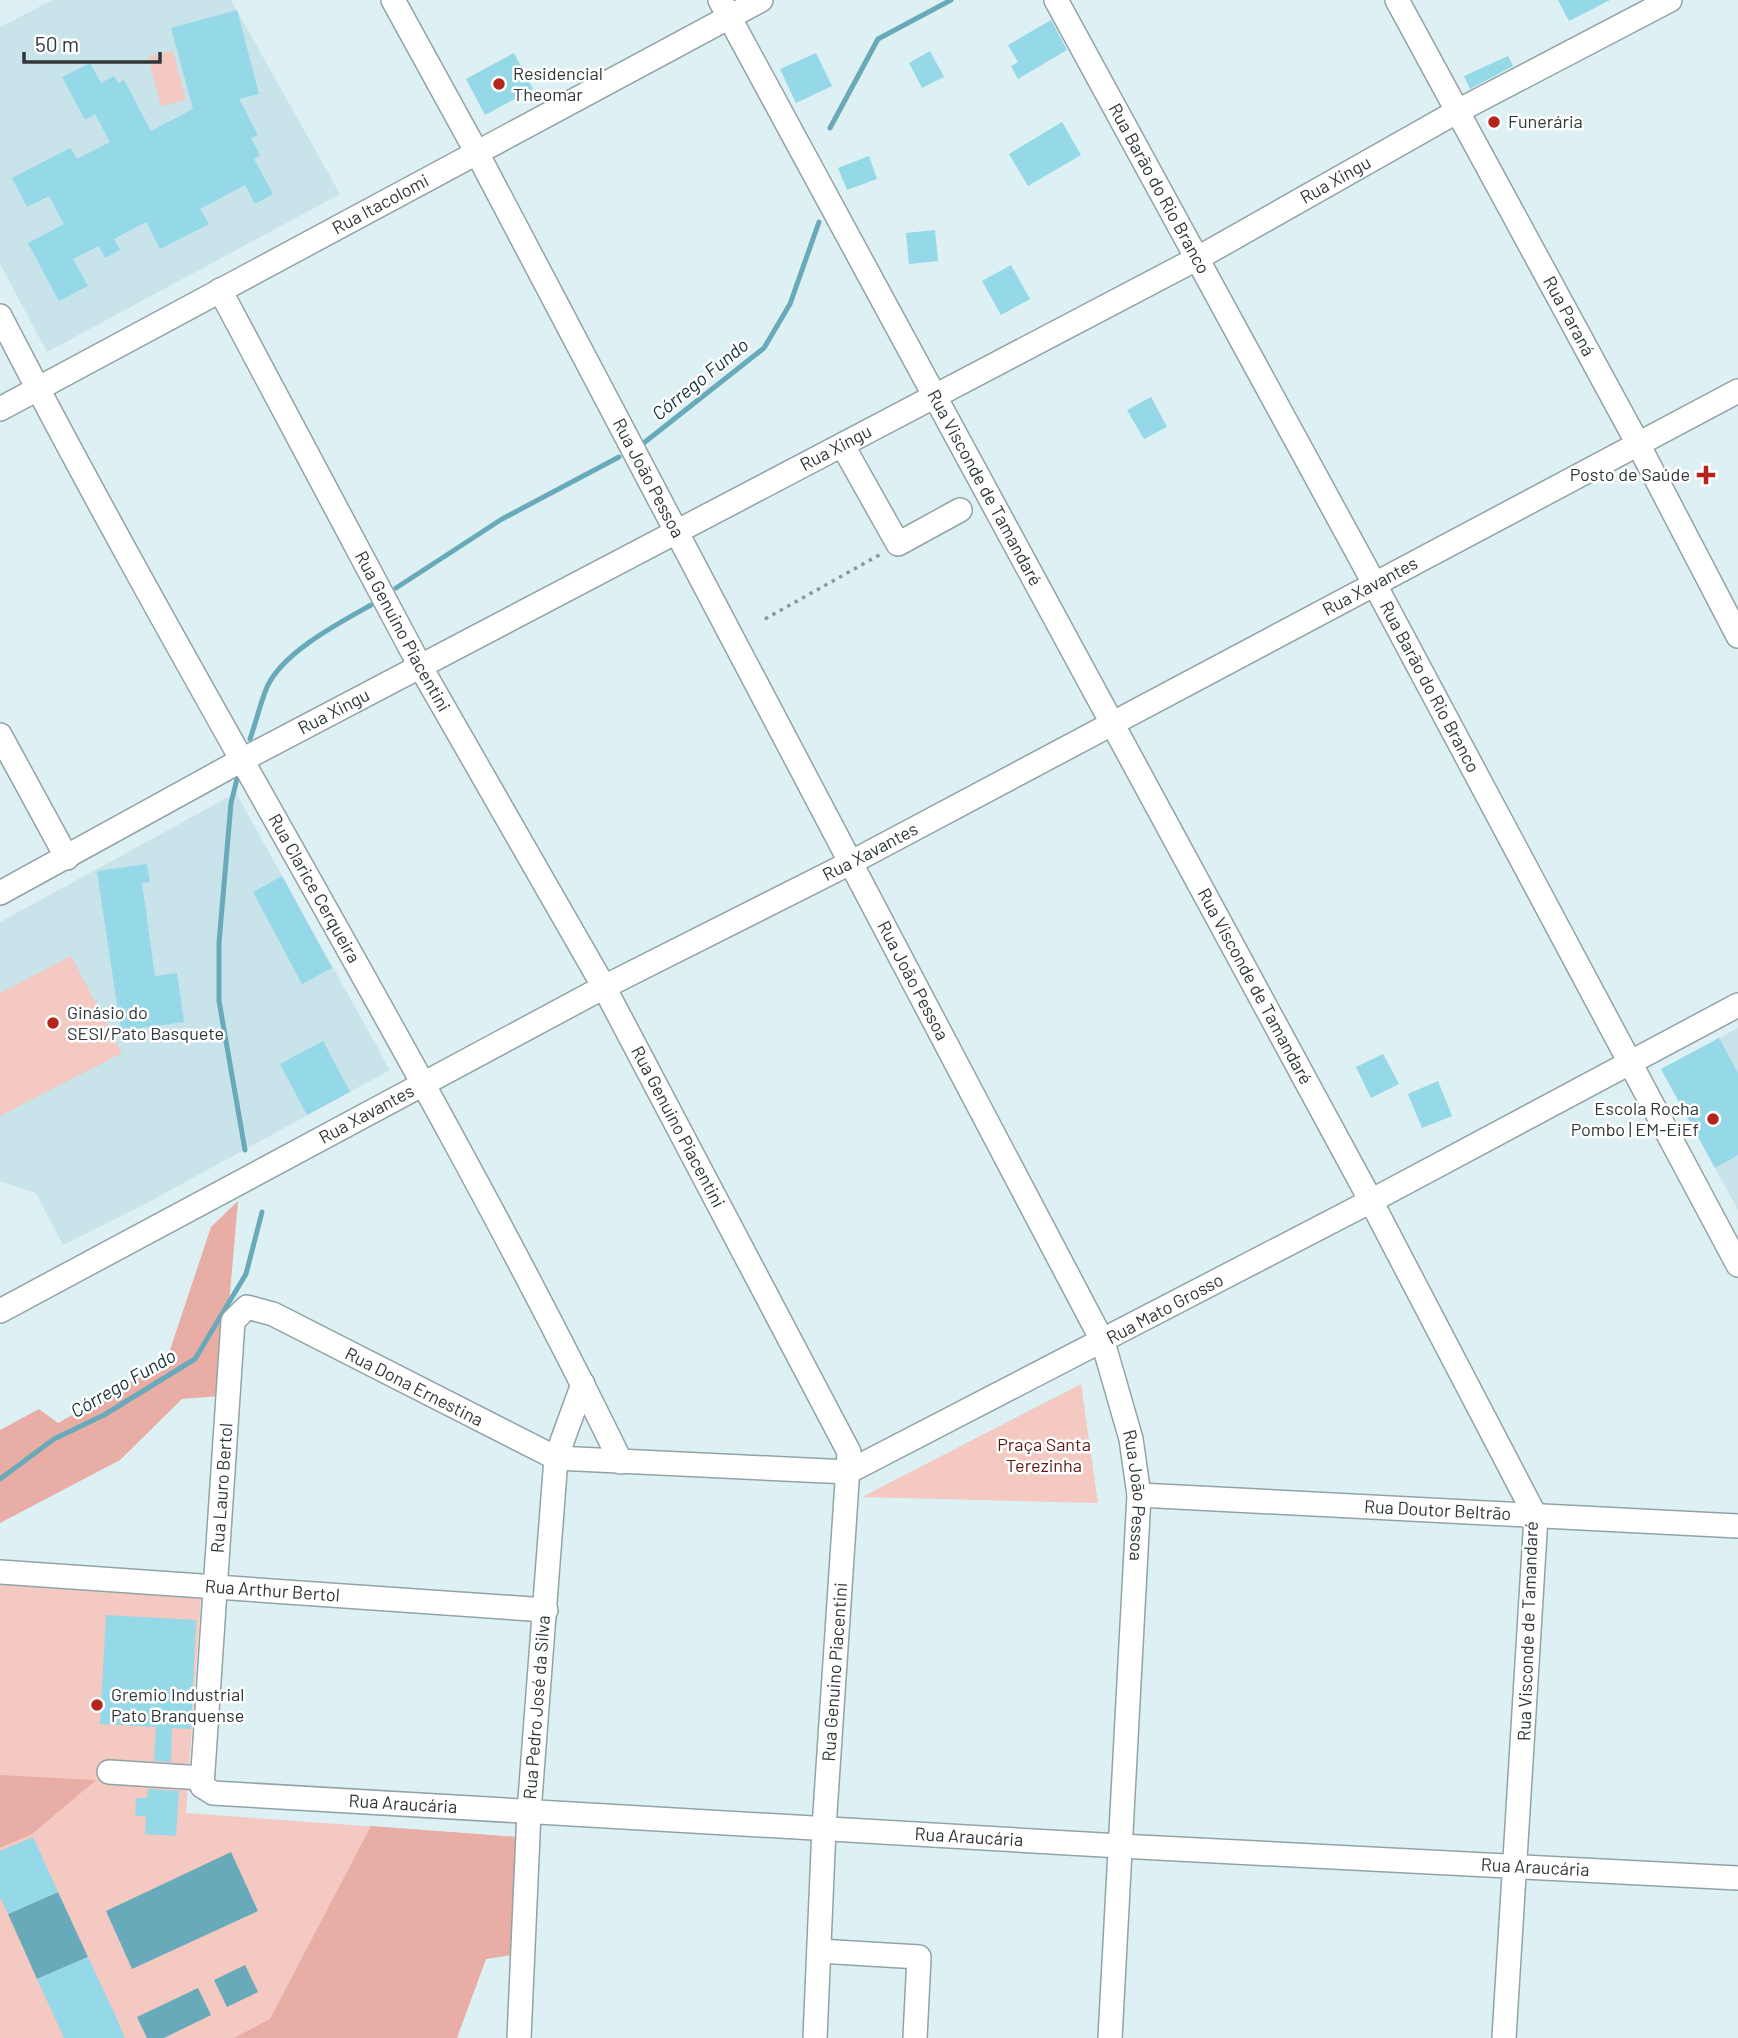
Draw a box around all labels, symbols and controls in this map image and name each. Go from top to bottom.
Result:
scale bar [24,21,161,65]
text: 50 m [35,31,79,56]
place label: Residencial Theomar [513,62,603,105]
marker: Residencial Theomar [491,76,507,92]
street label: Rua Barão do Rio Branco [1104,99,1215,277]
place label: Funerária [1508,110,1583,132]
marker: Funerária [1486,114,1502,130]
street label: Rua Xingu [1296,151,1374,208]
street label: Rua Itacolomi [328,169,432,239]
street label: Rua Paraná [1539,272,1600,360]
water label: Córrego Fundo [647,333,753,425]
street label: Rua Visconde de Tamandaré [923,385,1047,589]
street label: Rua João Pessoa [609,414,690,541]
street label: Rua Xingu [796,419,875,475]
place label: Posto de Saúde [1570,463,1690,485]
marker: Posto de Saúde [1696,465,1716,485]
street label: Rua Genuino Piacentini [351,547,456,715]
street label: Rua Xavantes [1318,551,1421,620]
street label: Rua Barão do Rio Branco [1376,597,1485,776]
street label: Rua Xingu [294,683,373,739]
street label: Rua Clarice Cerqueira [264,809,366,967]
street label: Rua Xavantes [818,817,921,885]
street label: Rua Visconde de Tamandaré [1193,884,1318,1088]
street label: Rua João Pessoa [873,917,954,1044]
place label: Ginásio do SESI/Pato Basquete [67,1001,224,1044]
marker: Ginásio do SESI/Pato Basquete [45,1015,61,1031]
street label: Rua Genuino Piacentini [627,1042,730,1211]
street label: Rua Xavantes [315,1079,417,1148]
place label: Escola Rocha Pombo | EM-EiEf [1571,1097,1699,1140]
marker: Escola Rocha Pombo | EM-EiEf [1705,1111,1721,1127]
street label: Rua Mato Grosso [1102,1268,1227,1348]
street label: Rua Dona Ernestina [342,1342,487,1430]
water label: Córrego Fundo [66,1343,179,1422]
street label: Rua Lauro Bertol [205,1422,237,1554]
street label: Rua João Pessoa [1119,1427,1151,1562]
park label: Praça Santa Terezinha [997,1433,1091,1476]
street label: Rua Doutor Beltrão [1363,1495,1512,1524]
street label: Rua Visconde de Tamandaré [1512,1521,1542,1741]
street label: Rua Arthur Bertol [204,1574,341,1606]
street label: Rua Genuino Piacentini [817,1582,851,1762]
street label: Rua Pedro José da Silva [518,1615,554,1800]
place label: Gremio Industrial Pato Branquense [111,1683,244,1726]
marker: Gremio Industrial Pato Branquense [89,1697,105,1713]
street label: Rua Araucária [348,1789,458,1817]
street label: Rua Araucária [914,1822,1024,1850]
street label: Rua Araucária [1480,1853,1590,1880]

